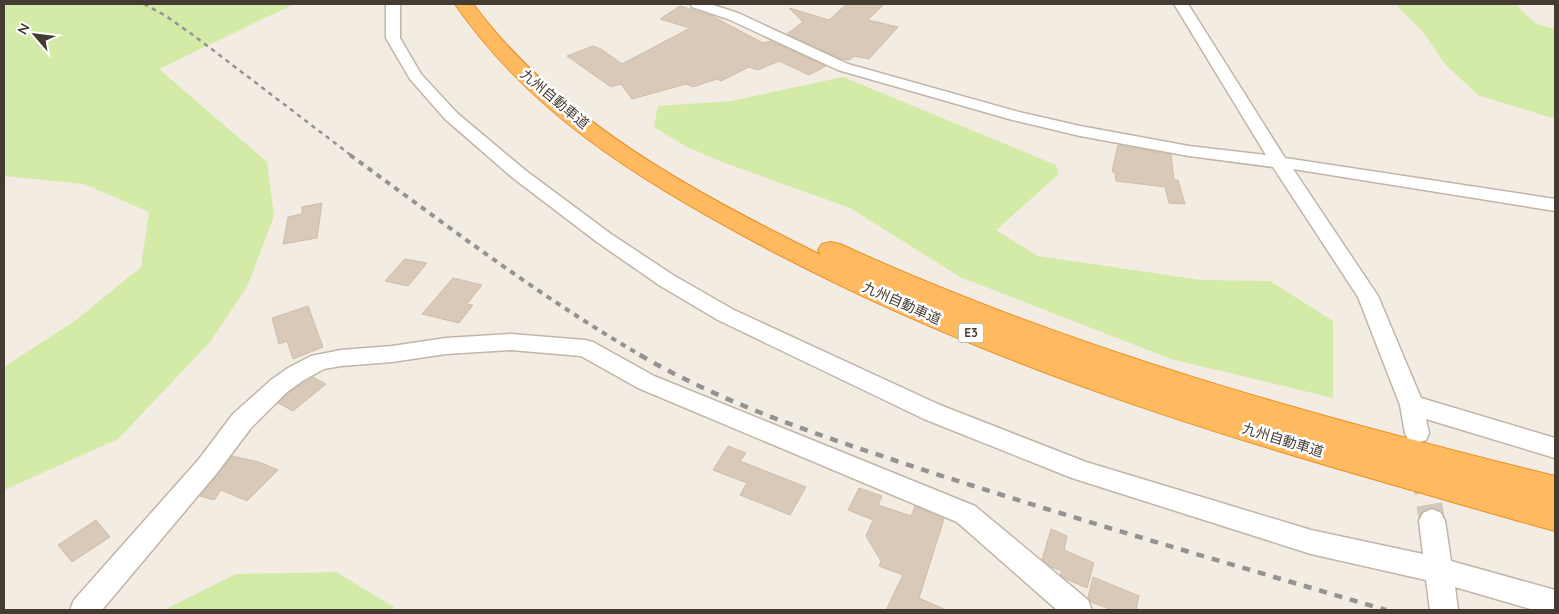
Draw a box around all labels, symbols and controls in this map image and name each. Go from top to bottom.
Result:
north arrow [10,10,60,60]
text: N [13,20,34,38]
street label: 九州自動車道 [517,65,593,133]
street label: 九州自動車道 [860,278,944,328]
road number: E3 [958,323,984,342]
street label: 九州自動車道 [1240,419,1326,461]

